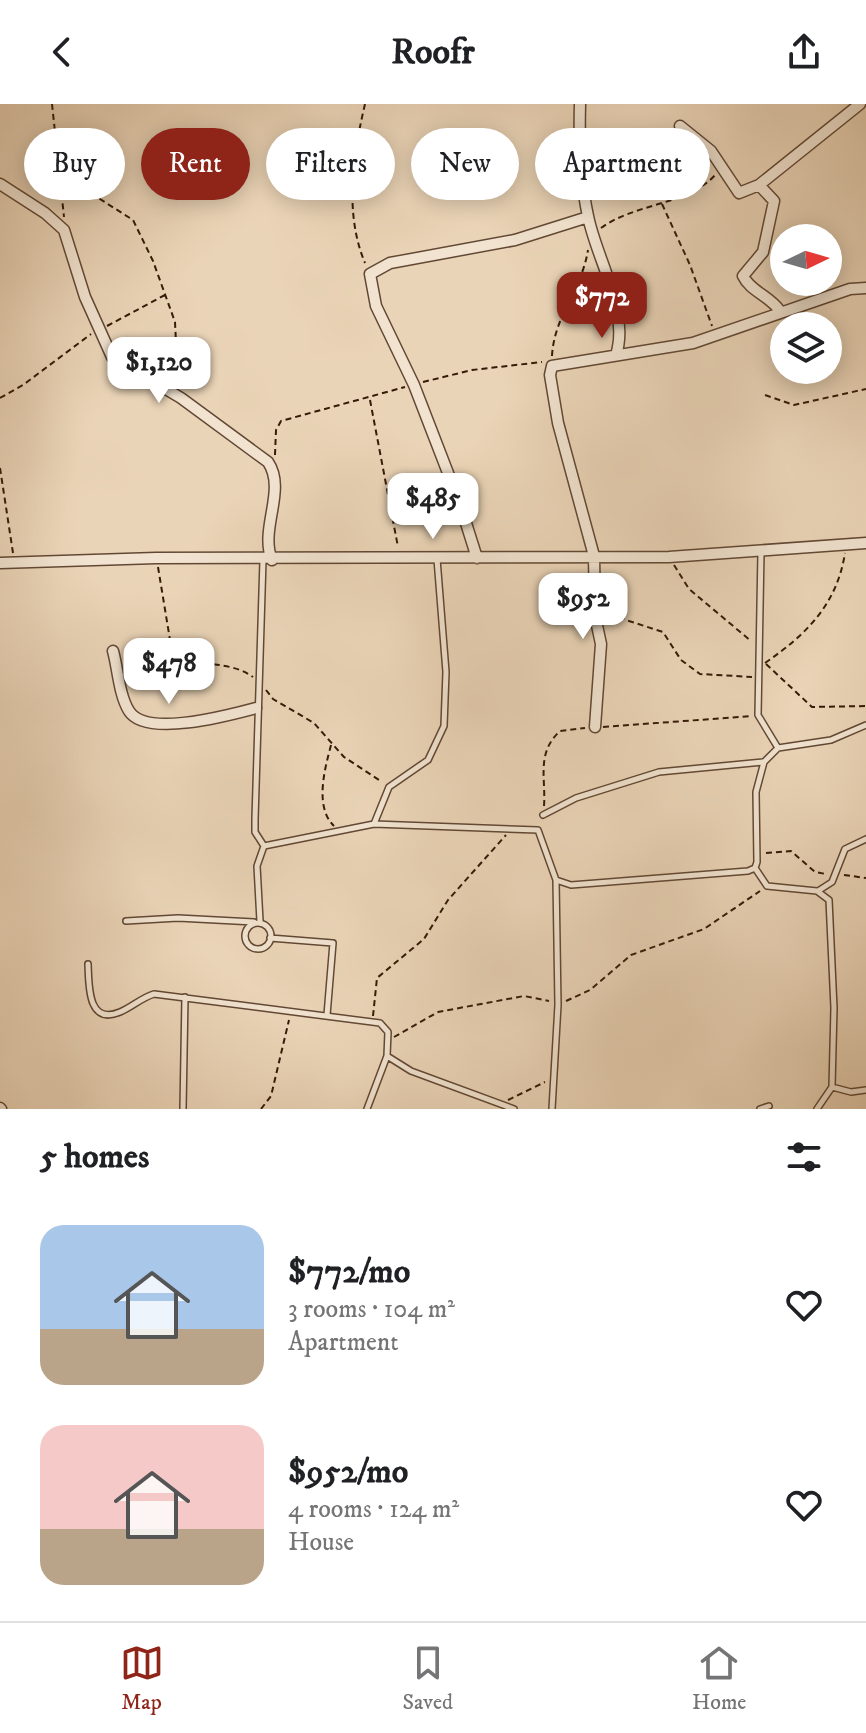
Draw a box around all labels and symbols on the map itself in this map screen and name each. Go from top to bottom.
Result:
north arrow [770,224,842,296]
pin: $772 [555,272,649,340]
pin: $1,120 [94,337,224,405]
pin: $485 [386,473,480,541]
pin: $952 [536,573,630,641]
pin: $478 [122,638,216,706]

